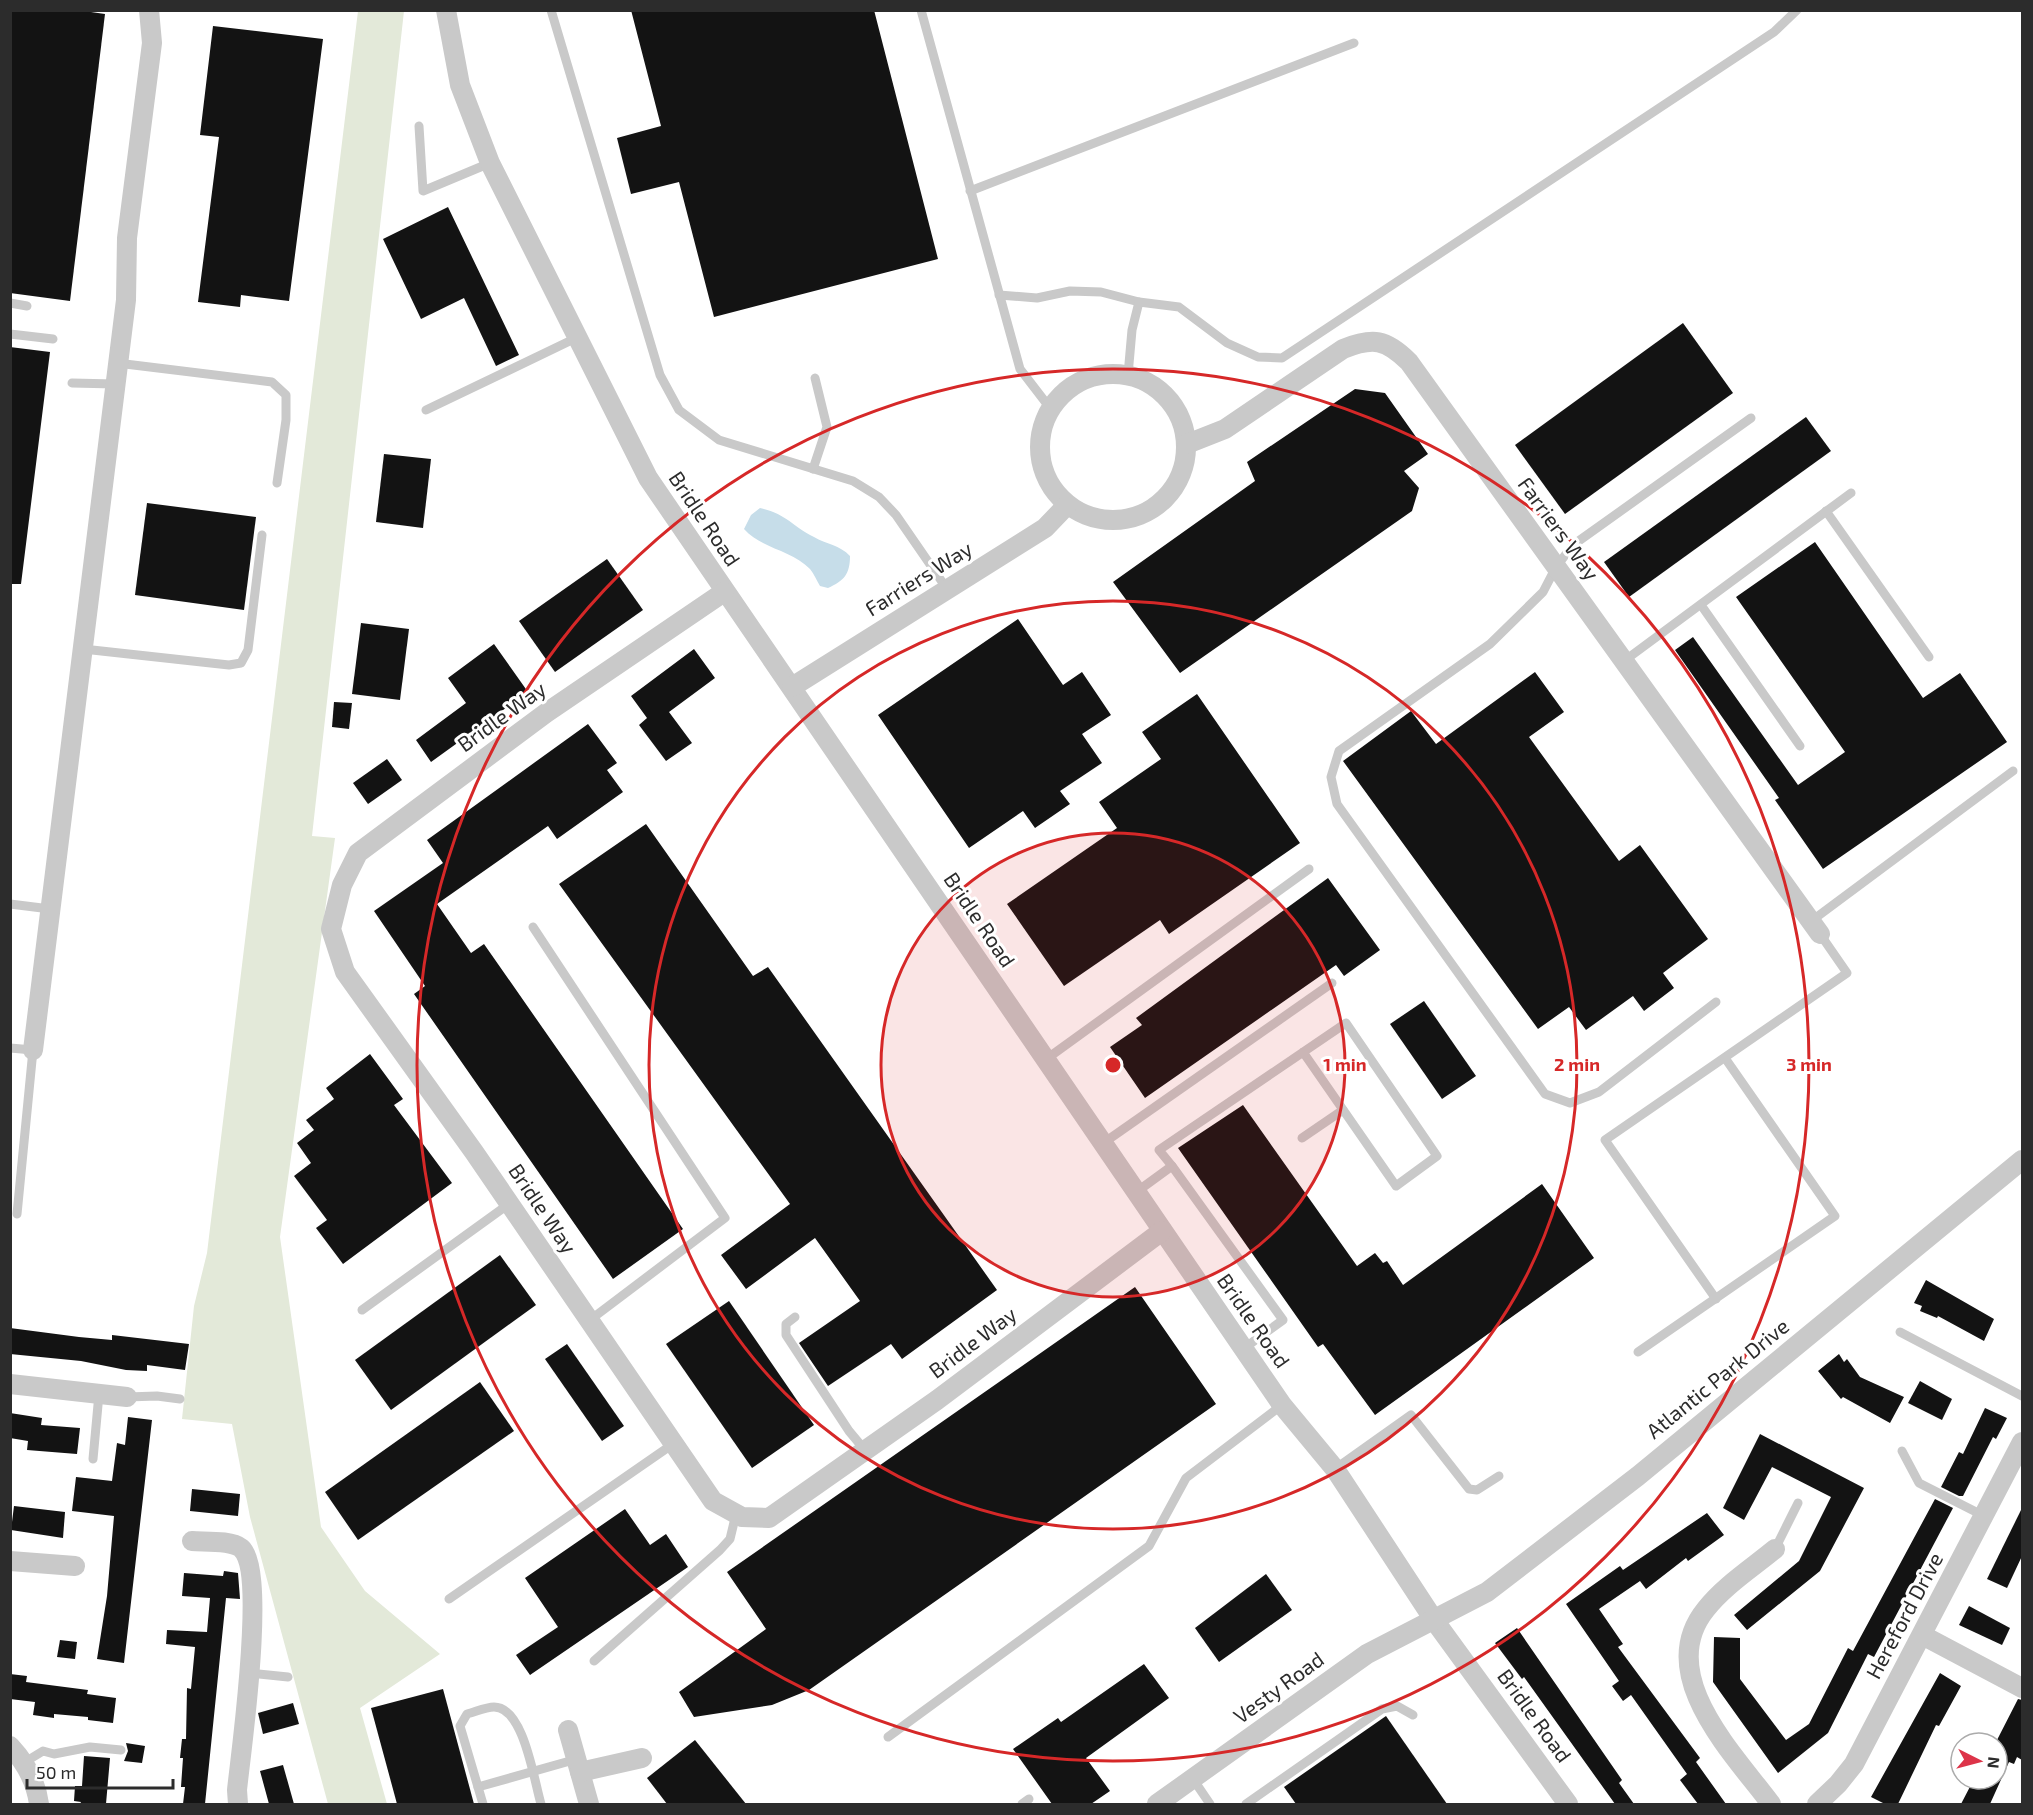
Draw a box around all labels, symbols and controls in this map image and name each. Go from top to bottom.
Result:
street label: Bridle Road [664,466,746,570]
street label: Farriers Way [1513,472,1605,585]
street label: Farriers Way [860,535,976,621]
street label: Bridle Way [452,675,550,756]
street label: Bridle Road [939,867,1021,971]
text: 1 min [1323,1053,1367,1075]
text: 2 min [1554,1053,1600,1075]
text: 3 min [1786,1053,1832,1075]
centre of rings [1103,1055,1123,1075]
street label: Bridle Way [504,1159,582,1258]
street label: Bridle Road [1213,1268,1296,1372]
street label: Bridle Way [923,1301,1021,1383]
street label: Atlantic Park Drive [1641,1313,1793,1443]
street label: Hereford Drive [1860,1548,1947,1683]
street label: Vesty Road [1228,1646,1328,1728]
street label: Bridle Road [1493,1664,1577,1767]
north arrow [1949,1731,2009,1791]
scale bar [27,1752,172,1790]
text: N [1984,1756,2004,1769]
text: 50 m [36,1761,76,1783]

